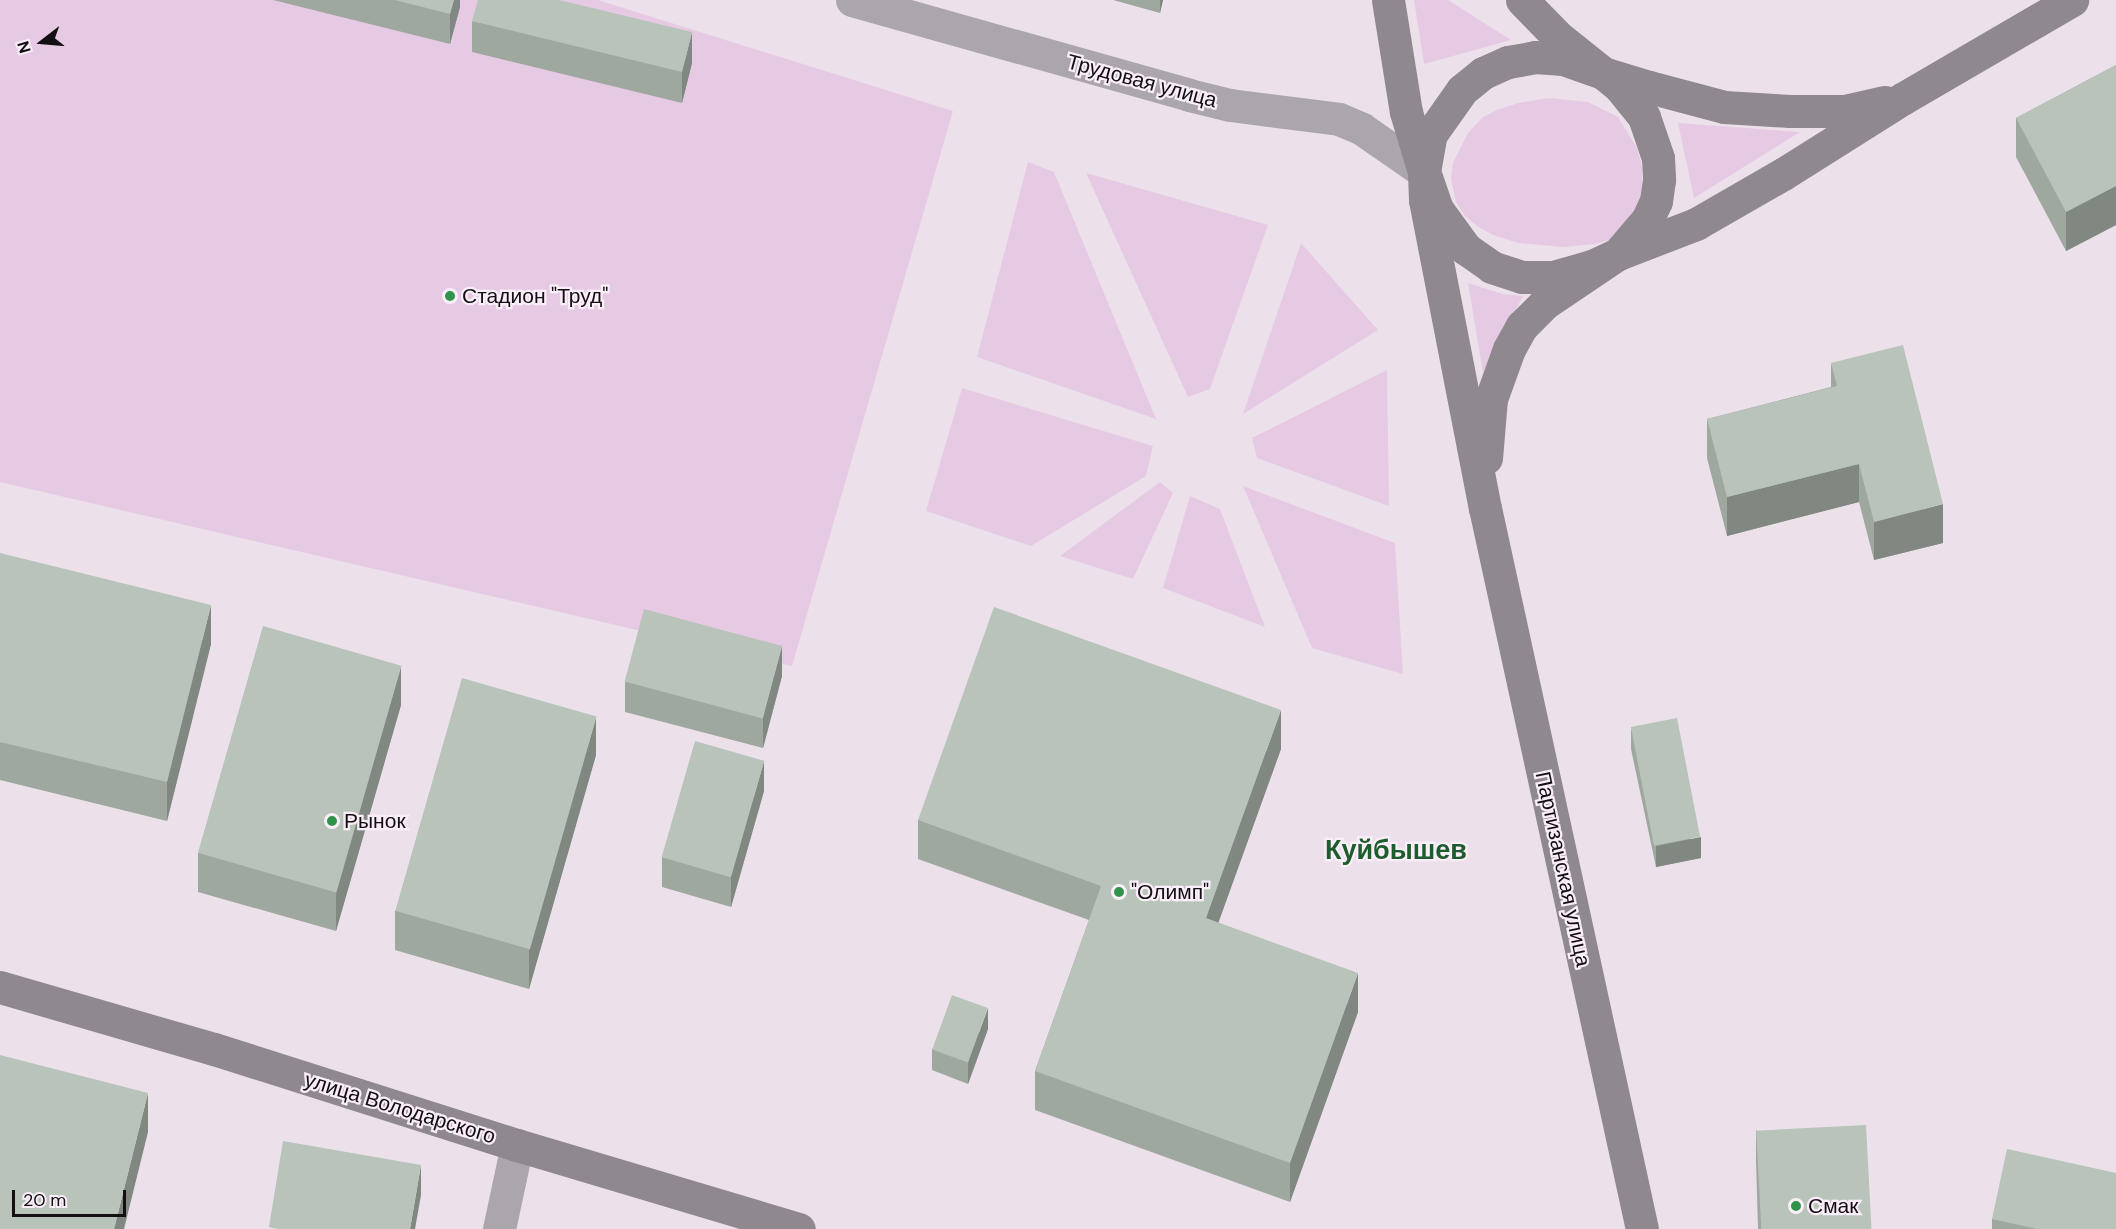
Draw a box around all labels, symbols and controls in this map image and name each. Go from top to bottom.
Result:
north arrow [12,12,72,72]
text: N [13,39,36,56]
street label: Трудовая улица [1064,49,1220,113]
place label: Стадион "Труд" [462,283,608,309]
marker: Стадион "Труд" [443,289,457,303]
street label: Партизанская улица [1530,769,1596,969]
place label: Рынок [344,808,406,834]
marker: Рынок [325,814,339,828]
district label: Куйбышев [1325,834,1467,866]
place label: "Олимп" [1131,879,1209,905]
marker: "Олимп" [1112,885,1126,899]
street label: улица Володарского [301,1067,499,1149]
scale bar [15,1178,129,1216]
text: 20 m [23,1188,66,1212]
place label: Смак [1808,1193,1858,1219]
marker: Смак [1789,1199,1803,1213]

